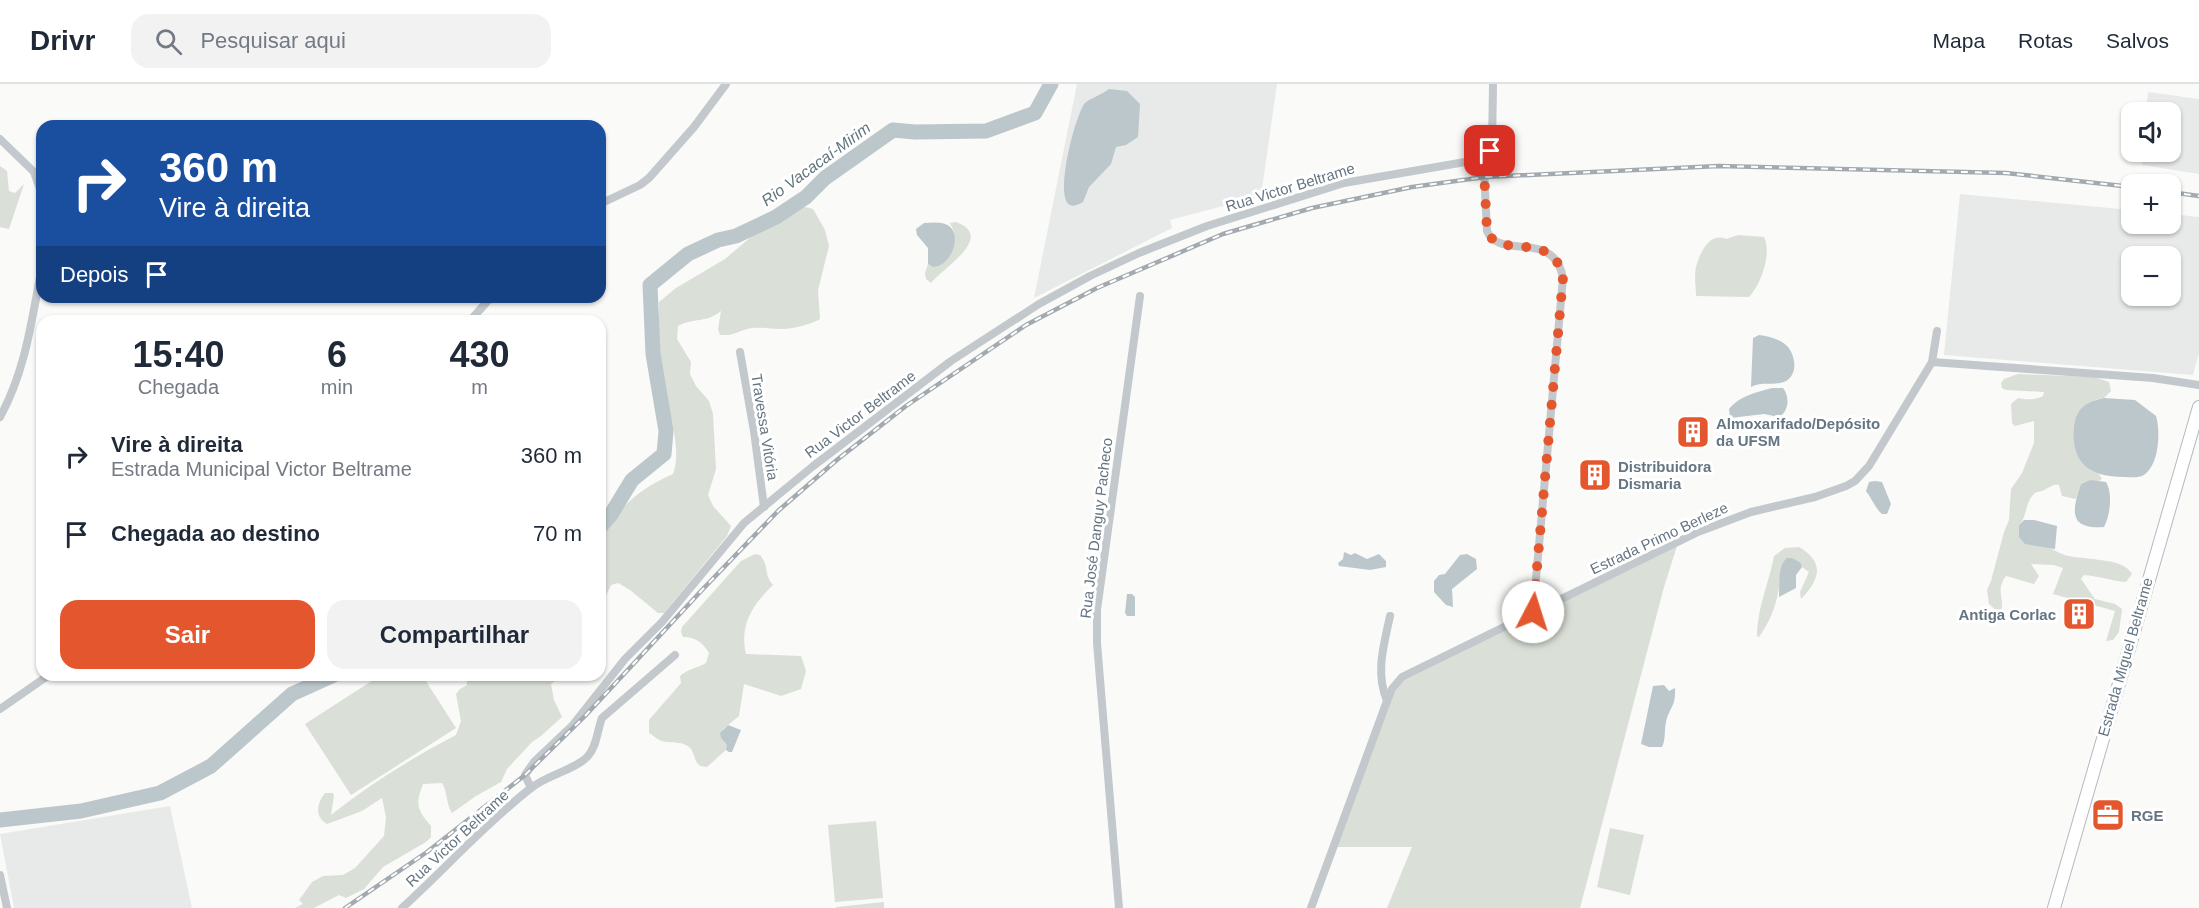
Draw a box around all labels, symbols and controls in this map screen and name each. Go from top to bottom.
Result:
search box [131,14,551,68]
text: Drivr [30,25,95,56]
icon: search [152,25,185,58]
text: Pesquisar aqui [200,28,346,53]
text: Mapa [1933,29,1985,52]
text: Rotas [2018,29,2073,52]
text: Salvos [2106,29,2169,52]
map controls [2121,102,2181,306]
button: sound [2121,102,2181,162]
water label: Rio Vacacaí-Mirim [758,119,874,209]
pin [1464,125,1515,176]
icon: arrive [1473,134,1506,167]
icon: right [60,144,138,222]
text: 360 m [159,144,278,191]
street label: Rua Victor Beltrame [1223,159,1357,215]
button: + [2121,174,2181,234]
text: Vire à direita [159,193,310,223]
button: − [2121,246,2181,306]
icon: arrive [140,258,173,291]
text: Depois [60,262,128,287]
text: 15:40 [132,334,224,375]
text: 6 [327,334,347,375]
text: 430 [449,334,510,375]
street label: Rua Victor Beltrame [801,367,919,461]
street label: Travessa Vitória [748,373,782,482]
text: Chegada [138,376,219,398]
text: min [321,376,353,398]
text: m [471,376,488,398]
building icon: Almoxarifado/Depósito da UFSM [1675,414,1711,450]
place label: Almoxarifado/Depósito da UFSM [1716,415,1880,449]
text: Vire à direita [111,432,243,457]
street label: Rua José Danguy Pacheco [1076,437,1116,619]
icon: right [60,440,93,473]
text: 360 m [521,443,582,468]
building icon: Distribuidora Dismaria [1577,457,1613,493]
text: Estrada Municipal Victor Beltrame [111,458,412,480]
place label: Distribuidora Dismaria [1618,458,1712,492]
street label: Estrada Primo Berleze [1587,499,1731,577]
icon: arrive [60,518,93,551]
text: Chegada ao destino [111,521,320,546]
text: 70 m [533,521,582,546]
street label: Estrada Miguel Beltrame [2094,576,2156,738]
position arrow [1501,580,1565,644]
building icon: Antiga Corlac [2061,596,2097,632]
button: Sair [60,600,315,669]
button: Compartilhar [327,600,582,669]
place label: Antiga Corlac [1958,606,2056,623]
street label: Rua Victor Beltrame [402,786,512,890]
office icon: RGE [2090,797,2126,833]
place label: RGE [2131,807,2164,824]

